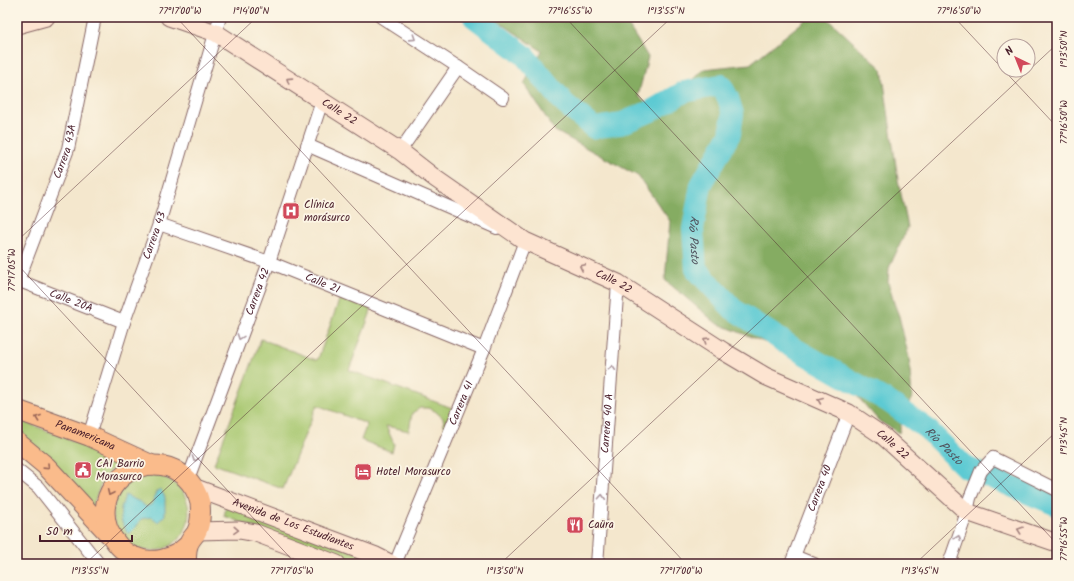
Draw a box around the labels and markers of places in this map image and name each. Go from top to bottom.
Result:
place label: Clínica morásurco [304,196,350,227]
hospital icon: Clínica morásurco [281,201,301,221]
place label: CAI Barrio Morasurco [96,455,144,486]
public building icon: CAI Barrio Morasurco [73,460,93,480]
hotel icon: Hotel Morasurco [353,462,373,482]
place label: Hotel Morasurco [376,463,451,481]
restaurant icon: Caüra [565,515,585,535]
place label: Caüra [588,516,614,534]

